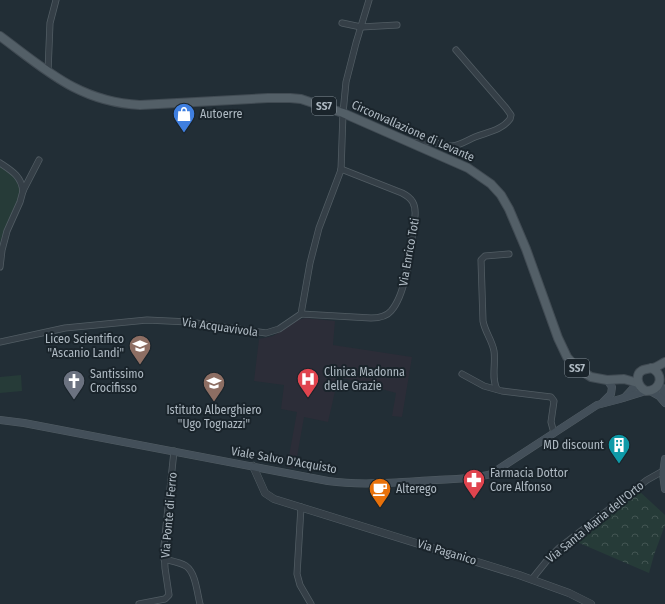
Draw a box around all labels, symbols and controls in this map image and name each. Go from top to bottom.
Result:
road number: SS7 [312,97,336,115]
street label: Circonvallazione di Levante [349,98,477,164]
shop icon: Autoerre [171,101,197,134]
place label: Autoerre [200,107,243,121]
street label: Via Enrico Toti [396,217,422,287]
street label: Via Acquavivola [181,315,259,339]
place label: Liceo Scientifico "Ascanio Landi" [45,332,124,360]
school or university icon: Liceo Scientifico "Ascanio Landi" [127,333,153,366]
road number: SS7 [565,359,589,377]
place label: Clinica Madonna delle Grazie [324,365,405,393]
hospital icon: Clinica Madonna delle Grazie [295,366,321,399]
place label: Santissimo Crocifisso [90,367,144,395]
church icon: Santissimo Crocifisso [61,368,87,401]
school or university icon: Istituto Alberghiero "Ugo Tognazzi" [201,370,227,403]
place label: Istituto Alberghiero "Ugo Tognazzi" [166,403,262,431]
building icon: MD discount [606,432,632,465]
place label: MD discount [543,438,604,452]
street label: Viale Salvo D'Acquisto [230,444,338,476]
place label: Farmacia Dottor Core Alfonso [490,466,569,494]
pharmacy icon: Farmacia Dottor Core Alfonso [461,467,487,500]
street label: Via Ponte di Ferro [158,471,180,559]
cafe icon: Alterego [367,476,393,509]
street label: Via Santa Maria dell'Orto [543,478,647,566]
place label: Alterego [396,482,437,496]
street label: Via Paganico [416,536,478,568]

